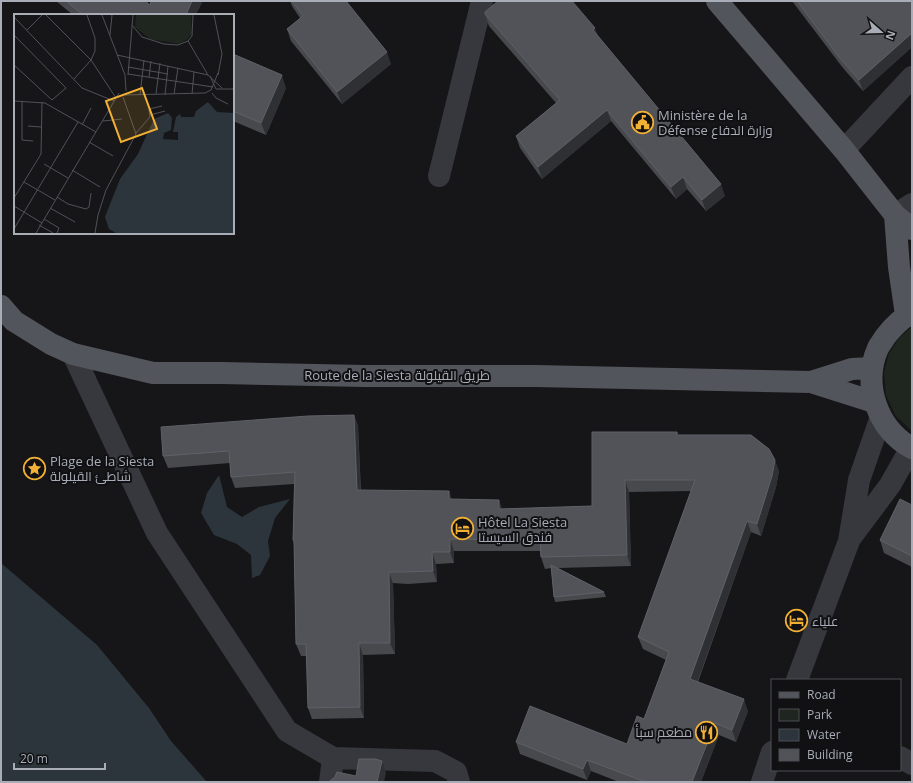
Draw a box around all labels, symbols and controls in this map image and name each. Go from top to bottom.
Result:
north arrow [861,12,901,52]
inset map [14,14,234,234]
text: N [882,29,899,42]
place label: Ministère de la Défense وزارة الدفاع [658,106,773,139]
public building icon: Ministère de la Défense وزارة الدفاع [630,109,656,135]
street label: Route de la Siesta طريق القيلولة [304,366,490,384]
place label: Plage de la Siesta شاطئ القيلولة [50,452,154,485]
place icon: Plage de la Siesta شاطئ القيلولة [21,455,47,481]
place label: Hôtel La Siesta فندق السيستا [478,513,567,546]
hotel icon: Hôtel La Siesta فندق السيستا [449,516,475,542]
hotel icon: علياء [784,608,810,634]
place label: علياء [812,612,838,630]
legend [771,679,901,771]
text: Road [807,686,836,703]
text: Park [807,706,833,723]
restaurant icon: مطعم سبأ [694,719,720,745]
place label: مطعم سبأ [635,723,692,742]
text: Water [807,726,841,743]
scale bar [14,745,105,771]
text: Building [807,746,853,763]
text: 20 m [20,750,48,767]

